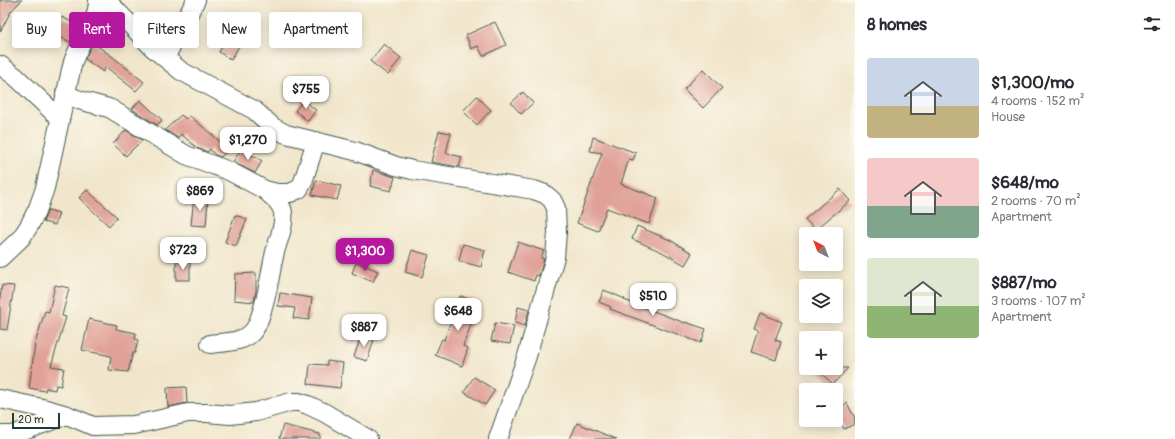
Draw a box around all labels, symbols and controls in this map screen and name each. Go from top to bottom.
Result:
chip: Buy [12,12,61,48]
chip: Rent [69,12,125,48]
chip: Filters [133,12,199,48]
chip: New [207,12,261,48]
chip: Apartment [269,12,362,48]
icon: filters [1141,13,1163,35]
text: 8 homes [867,14,927,35]
text: $1,300/mo [991,72,1074,93]
icon: home [899,74,947,122]
pin: $755 [282,76,330,110]
text: $755 [292,81,320,97]
text: 4 rooms · 152 m² [991,93,1085,109]
text: House [991,109,1025,125]
pin: $1,270 [215,127,281,161]
text: $1,270 [229,132,267,148]
text: $648/mo [991,172,1059,193]
icon: home [899,174,947,222]
pin: $869 [176,178,224,212]
text: $869 [186,183,214,199]
text: 2 rooms · 70 m² [991,193,1081,209]
text: Apartment [991,209,1052,225]
north arrow [799,227,843,271]
map controls [799,227,843,427]
pin: $723 [159,237,207,271]
pin: $1,300 [332,238,398,272]
text: $723 [169,242,197,258]
text: $1,300 [345,243,385,259]
text: $887/mo [991,272,1057,293]
icon: home [899,274,947,322]
button: layers [799,279,843,323]
pin: $510 [629,283,677,317]
text: $510 [639,288,667,304]
text: 3 rooms · 107 m² [991,293,1086,309]
pin: $648 [434,298,482,332]
text: $648 [444,303,472,319]
text: Apartment [991,309,1052,325]
pin: $887 [340,314,388,348]
text: $887 [350,319,378,335]
button: + [799,331,843,375]
button: − [799,383,843,427]
scale bar [12,411,60,430]
text: 20 m [18,413,44,426]

